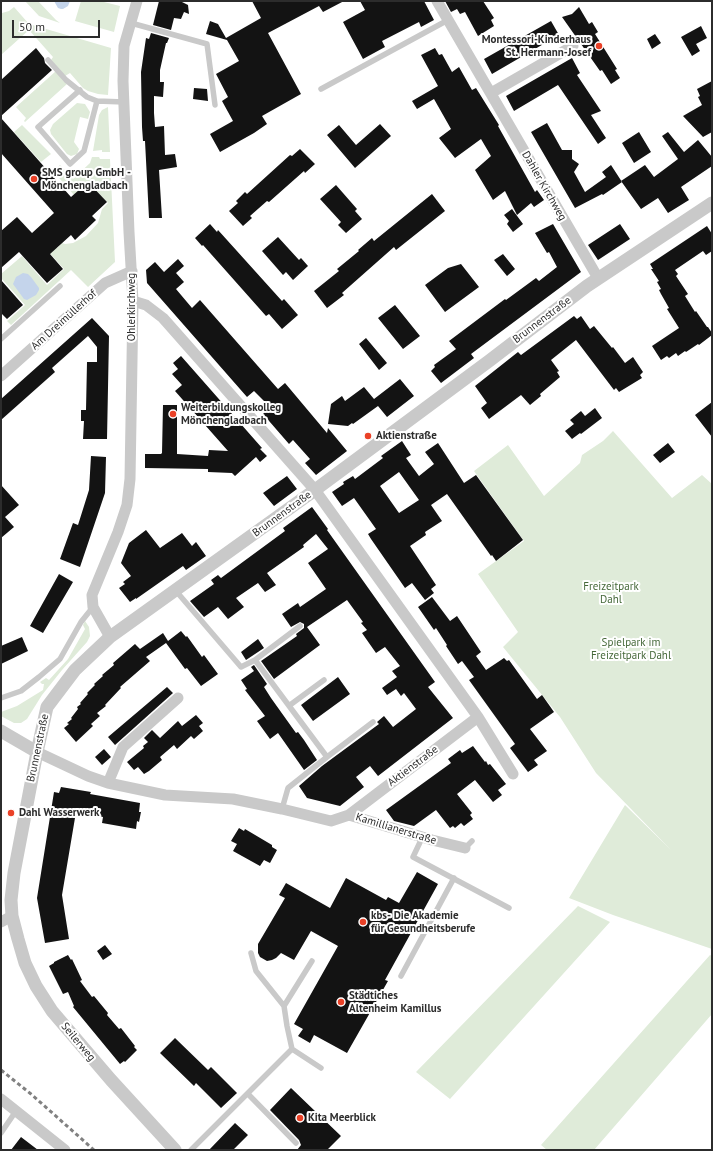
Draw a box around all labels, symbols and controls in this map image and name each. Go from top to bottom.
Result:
scale bar [14,12,102,38]
text: 50 m [19,19,45,34]
place label: Montessori-Kinderhaus St. Hermann-Josef [482,33,591,59]
marker: Montessori-Kinderhaus St. Hermann-Josef [594,41,604,51]
street label: Dahler Kirchweg [519,149,569,223]
place label: SMS group GmbH - Mönchengladbach [42,166,131,192]
marker: SMS group GmbH - Mönchengladbach [29,174,39,184]
street label: Ohlerkirchweg [125,273,139,341]
street label: Am Dreimüllerhof [28,287,100,353]
street label: Brunnenstraße [510,294,574,346]
place label: Weiterbildungskolleg Mönchengladbach [181,401,281,427]
marker: Weiterbildungskolleg Mönchengladbach [168,409,178,419]
place label: Aktienstraße [376,429,437,443]
marker: Aktienstraße [363,431,373,441]
street label: Brunnenstraße [250,488,314,540]
park label: Freizeitpark Dahl [583,580,639,606]
park label: Spielpark im Freizeitpark Dahl [591,636,671,662]
street label: Brunnenstraße [24,713,52,783]
street label: Aktienstraße [385,743,441,789]
place label: Dahl Wasserwerk [19,806,99,820]
marker: Dahl Wasserwerk [6,808,16,818]
street label: Kamillianerstraße [354,810,438,848]
place label: kbs- Die Akademie für Gesundheitsberufe [371,909,475,935]
marker: kbs- Die Akademie für Gesundheitsberufe [358,917,368,927]
place label: Städtiches Altenheim Kamillus [349,989,441,1015]
marker: Städtiches Altenheim Kamillus [336,997,346,1007]
street label: Seilerweg [58,1020,98,1064]
place label: Kita Meerblick [308,1111,376,1125]
marker: Kita Meerblick [295,1113,305,1123]

